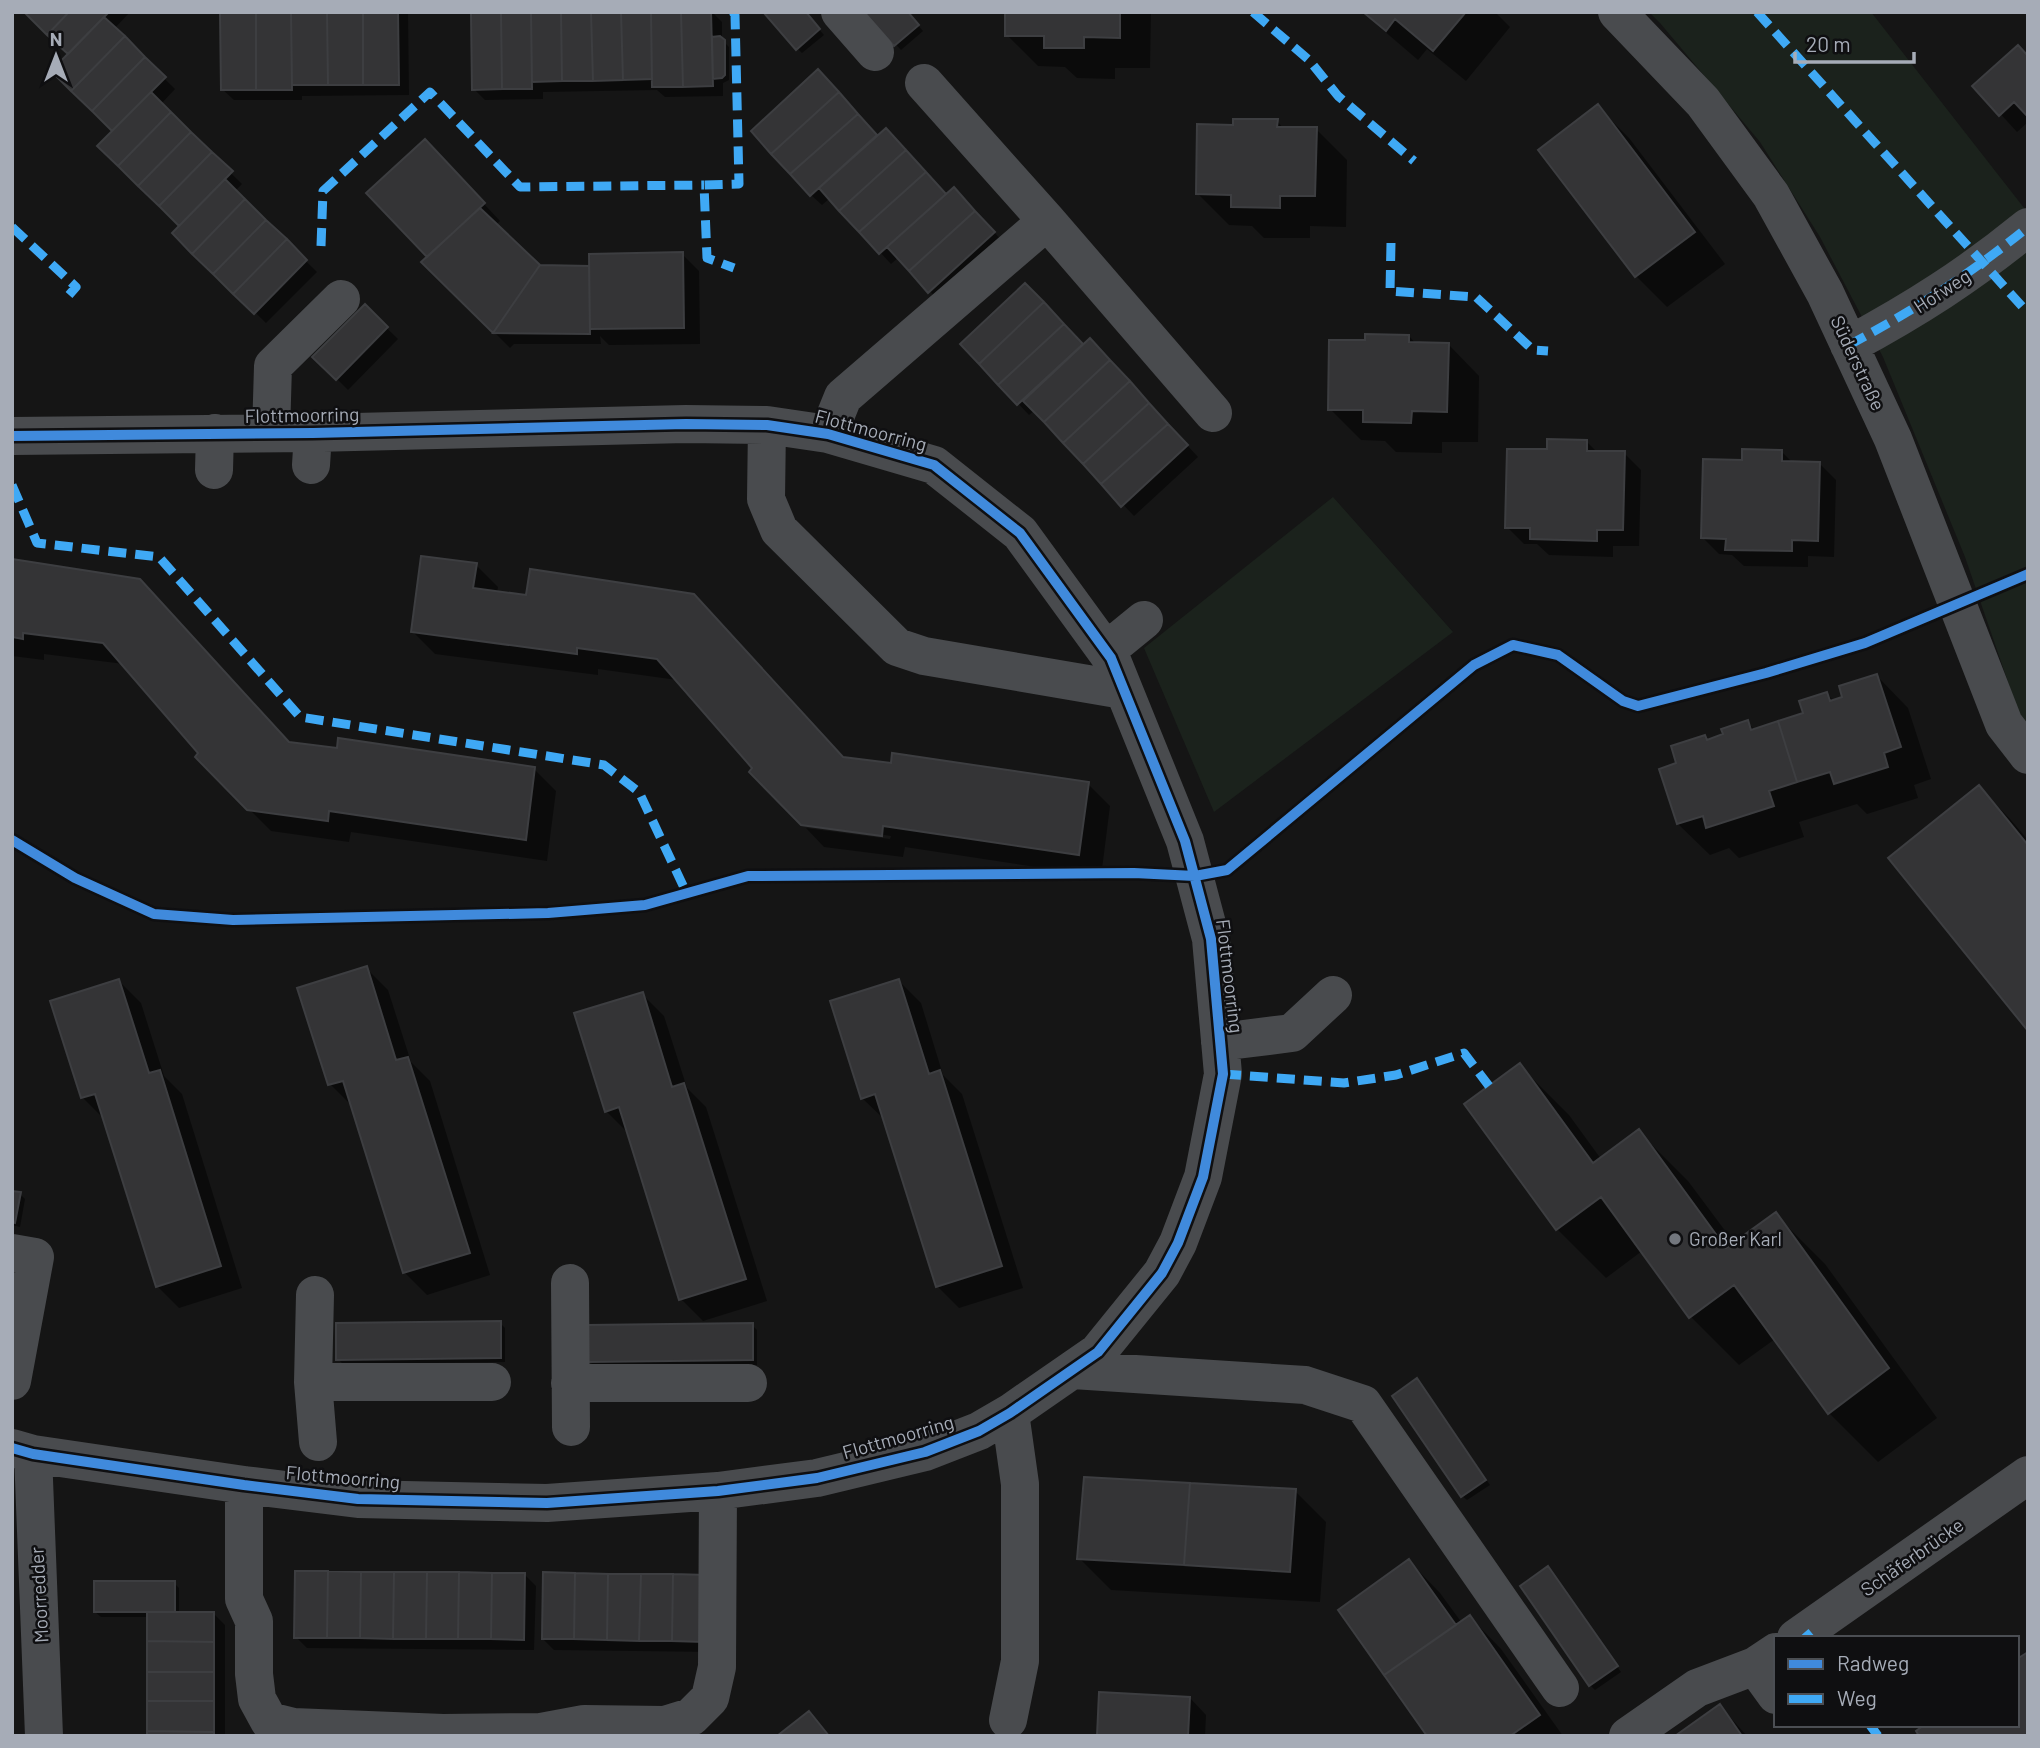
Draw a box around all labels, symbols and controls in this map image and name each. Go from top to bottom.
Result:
north arrow [21,21,91,91]
scale bar [1795,21,1914,65]
text: N [50,27,62,50]
text: 20 m [1806,31,1851,56]
street label: Hofweg [1909,264,1974,317]
street label: Süderstraße [1826,312,1890,414]
street label: Flottmoorring [244,402,359,427]
street label: Flottmoorring [813,404,929,455]
street label: Flottmoorring [1212,918,1249,1034]
place label: Großer Karl [1689,1227,1782,1250]
marker: Großer Karl [1667,1231,1683,1247]
street label: Flottmoorring [840,1410,956,1463]
street label: Flottmoorring [285,1460,401,1493]
street label: Schäferbrücke [1856,1513,1968,1601]
street label: Moorredder [25,1546,52,1644]
legend [1774,1636,2019,1727]
text: Radweg [1837,1650,1909,1675]
text: Weg [1837,1685,1877,1710]

